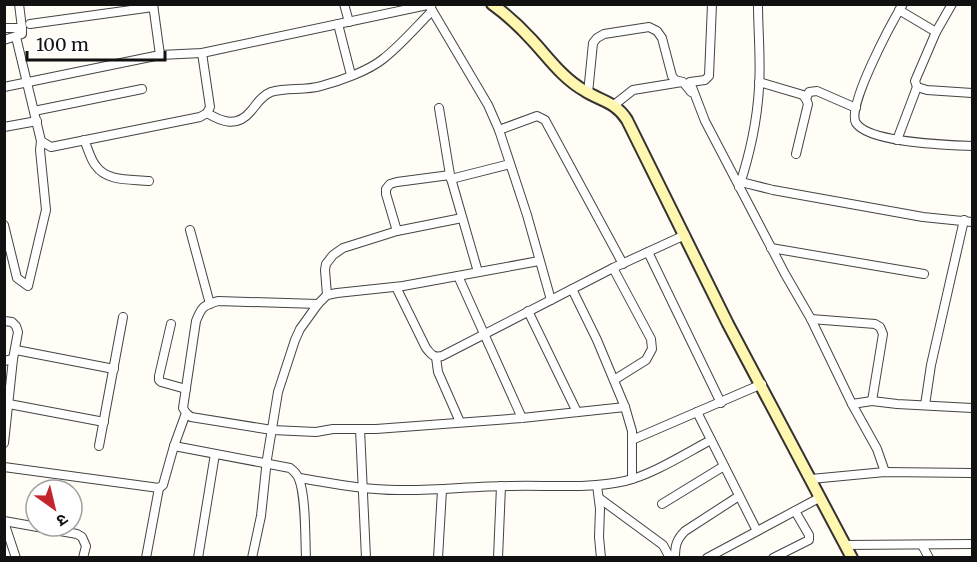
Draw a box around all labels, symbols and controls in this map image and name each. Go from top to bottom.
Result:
scale bar [27,24,165,62]
text: 100 m [36,33,89,56]
north arrow [24,478,84,538]
text: उ [52,510,72,532]

